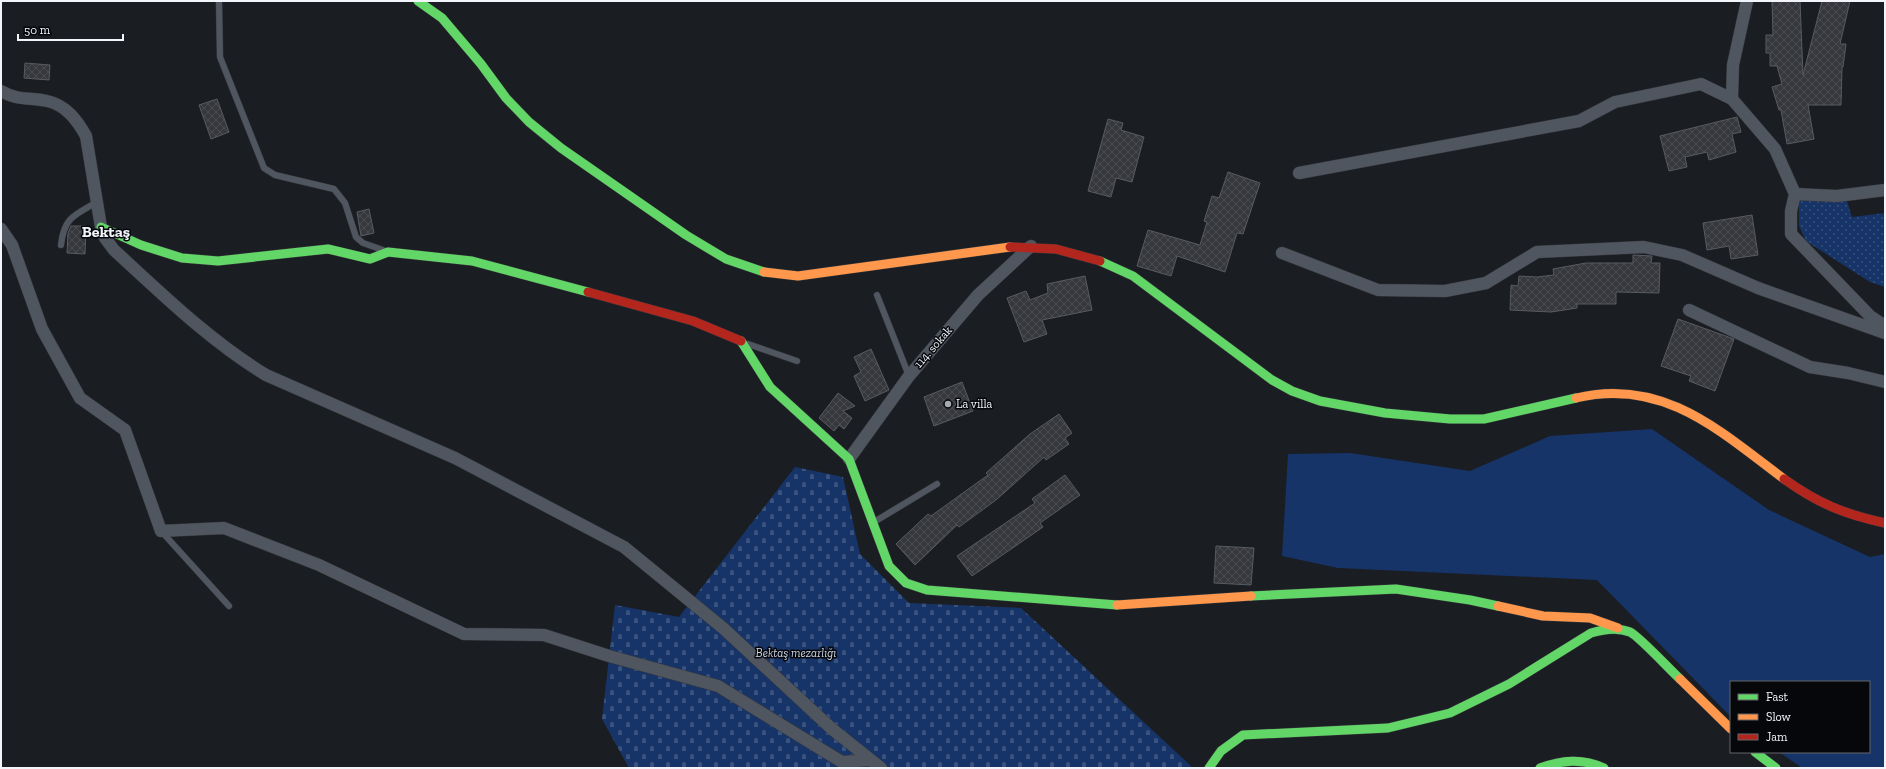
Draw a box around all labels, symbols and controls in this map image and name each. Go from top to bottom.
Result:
scale bar [18,16,123,42]
text: 50 m [24,23,51,37]
district label: Bektaş [82,222,130,241]
street label: 114. sokak [911,323,955,371]
place label: La villa [956,397,993,411]
marker: La villa [943,399,953,409]
park label: Bektaş mezarlığı [756,646,836,660]
legend [1730,681,1870,753]
text: Fast [1766,690,1789,704]
text: Slow [1766,710,1792,724]
text: Jam [1766,730,1788,744]

